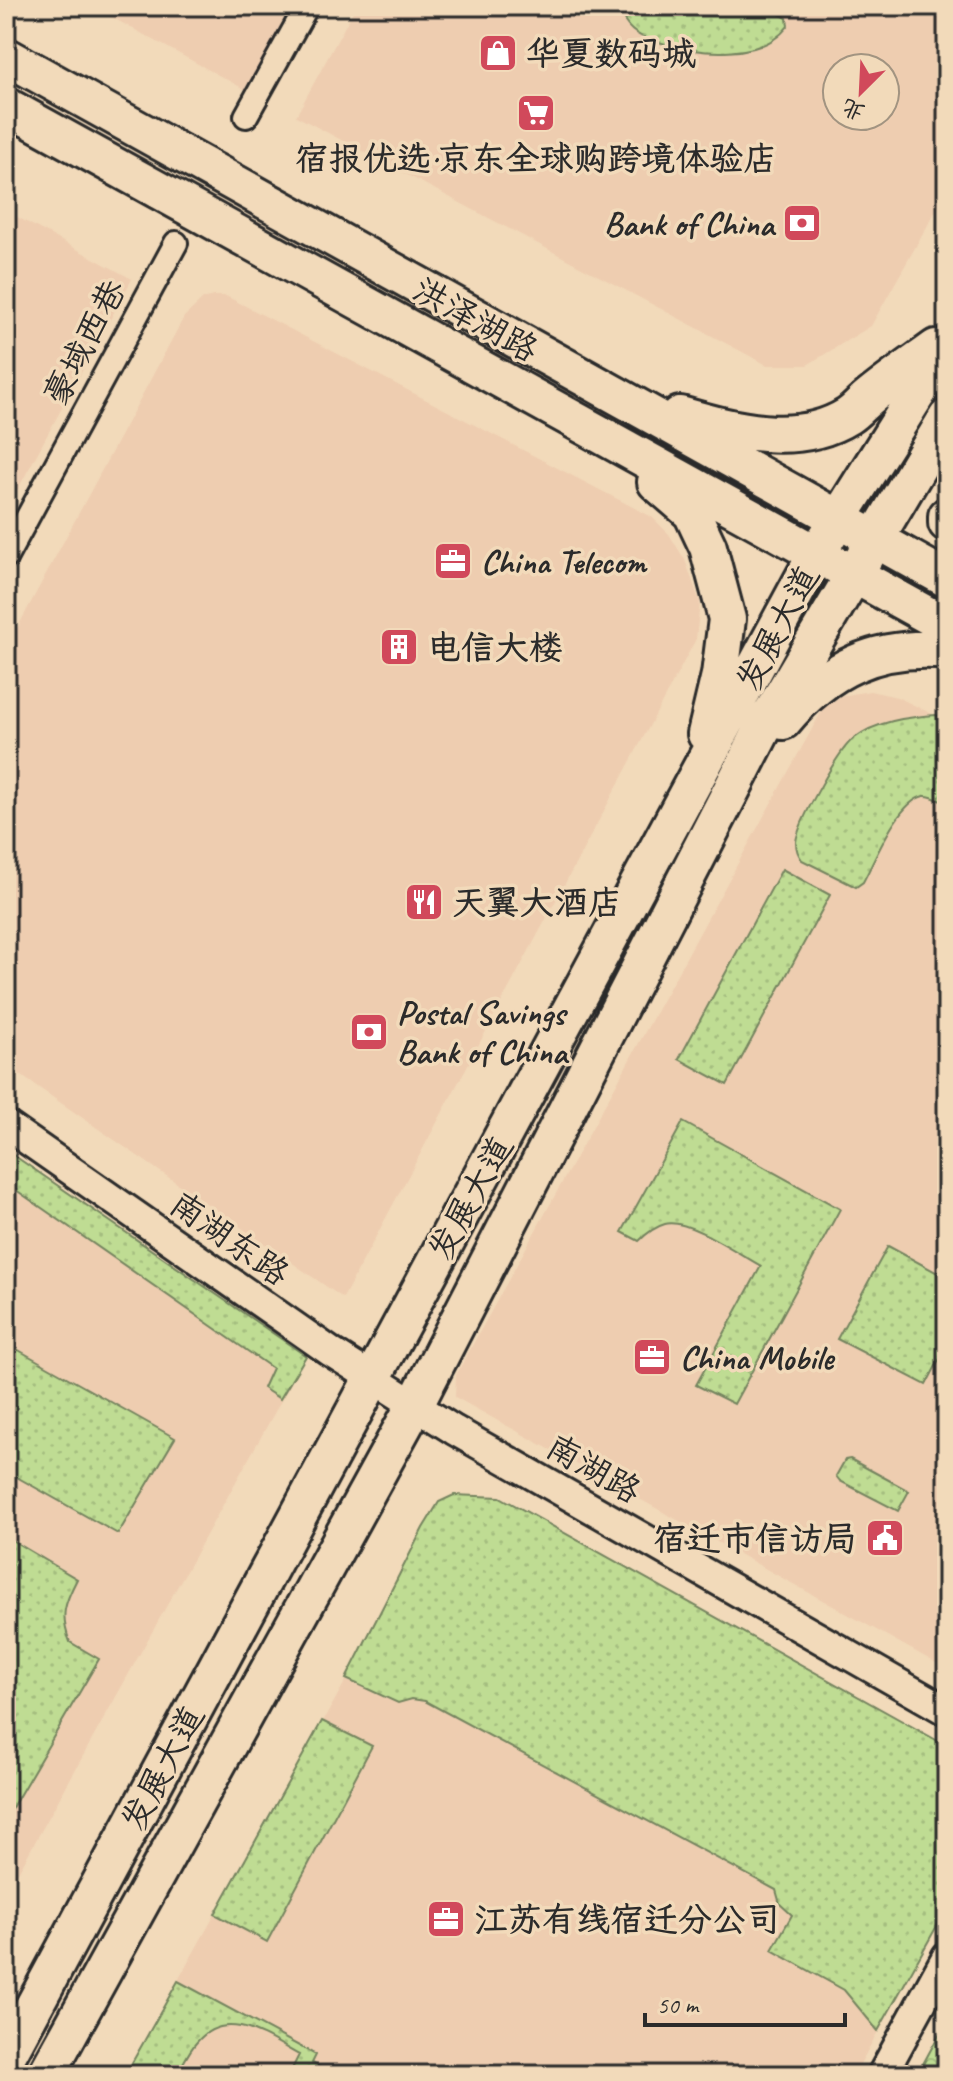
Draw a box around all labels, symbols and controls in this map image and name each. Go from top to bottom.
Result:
shop icon: 华夏数码城 [477,32,519,74]
place label: 华夏数码城 [526,32,696,75]
north arrow [821,52,901,132]
supermarket icon: 宿报优选·京东全球购跨境体验店 [515,92,557,134]
text: 北 [838,92,869,127]
place label: 宿报优选·京东全球购跨境体验店 [295,137,777,180]
place label: Bank of China [604,202,777,245]
bank icon: Bank of China [781,202,823,244]
street label: 洪泽湖路 [406,268,546,371]
street label: 豪域西巷 [34,272,135,412]
office icon: China Telecom [432,540,474,582]
place label: China Telecom [481,540,648,583]
street label: 发展大道 [727,558,828,698]
building icon: 电信大楼 [378,626,420,668]
place label: 电信大楼 [427,626,563,669]
restaurant icon: 天翼大酒店 [403,881,445,923]
place label: 天翼大酒店 [452,881,622,924]
place label: Postal Savings Bank of China [397,991,570,1073]
bank icon: Postal Savings Bank of China [348,1011,390,1053]
street label: 发展大道 [419,1128,522,1268]
street label: 南湖东路 [162,1182,298,1295]
office icon: China Mobile [631,1336,673,1378]
place label: China Mobile [680,1336,836,1379]
street label: 南湖路 [539,1424,649,1513]
place label: 宿迁市信访局 [653,1517,857,1560]
public building icon: 宿迁市信访局 [864,1517,906,1559]
street label: 发展大道 [112,1698,213,1838]
office icon: 江苏有线宿迁分公司 [425,1898,467,1940]
place label: 江苏有线宿迁分公司 [474,1898,780,1941]
scale bar [645,1977,845,2027]
text: 50 m [657,1990,700,2020]

